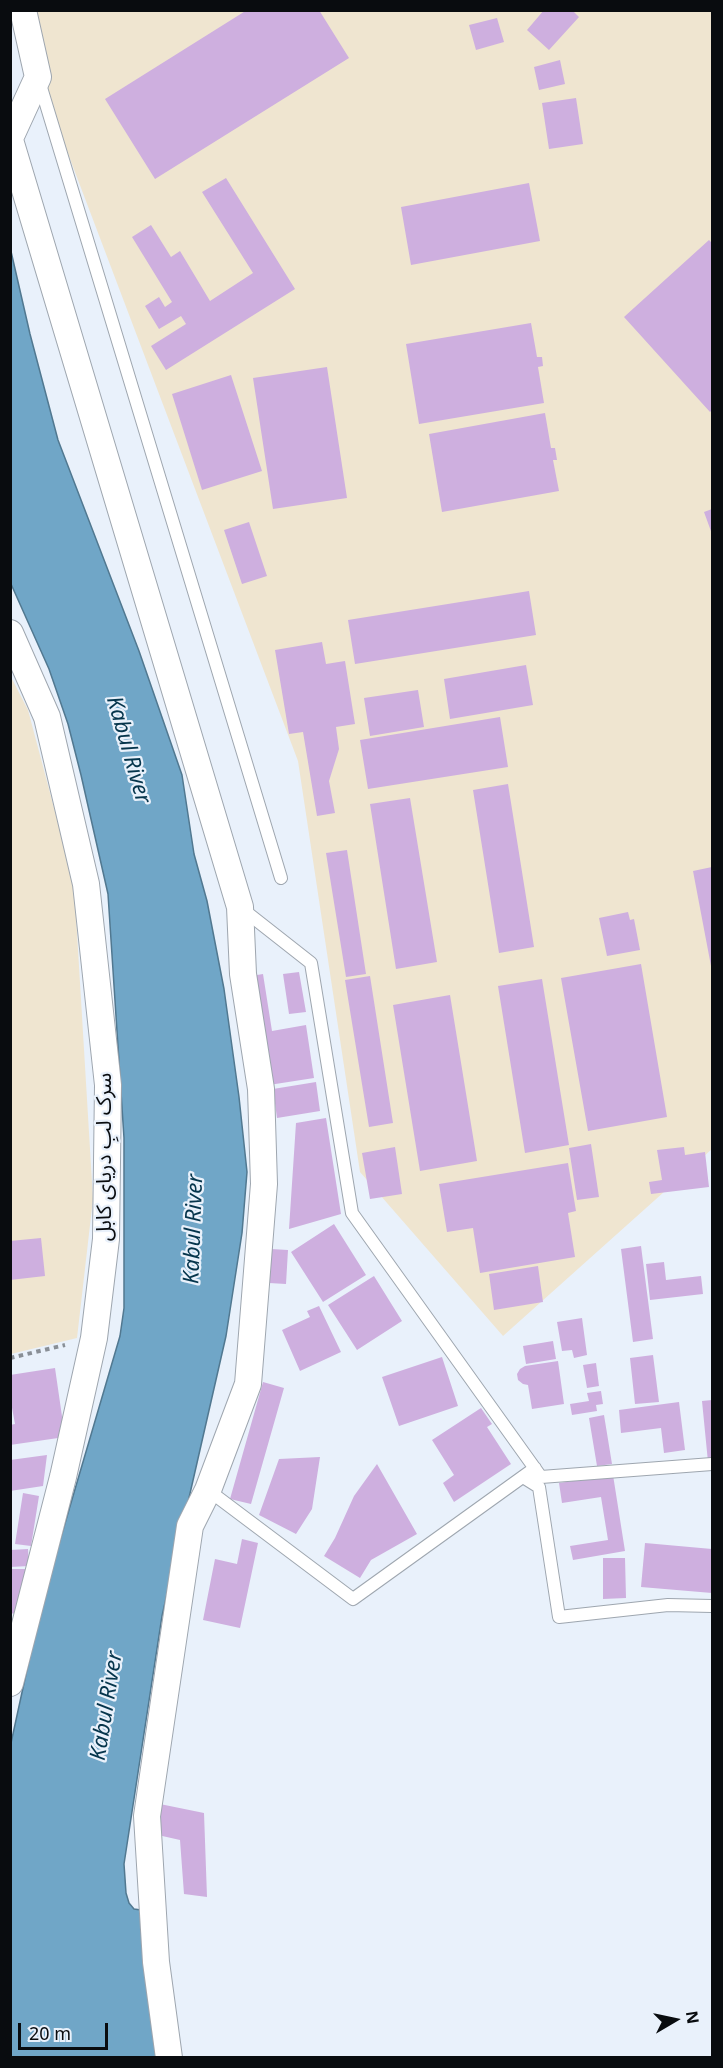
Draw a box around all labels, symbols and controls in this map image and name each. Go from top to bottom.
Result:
water label: Kabul River [100,693,156,807]
street label: سرک لبِ دریای کابل [92,1073,118,1241]
water label: Kabul River [179,1174,209,1284]
water label: Kabul River [85,1650,129,1762]
north arrow [645,1990,705,2050]
text: N [681,2009,705,2025]
scale bar [21,2011,111,2049]
text: 20 m [29,2021,71,2045]

